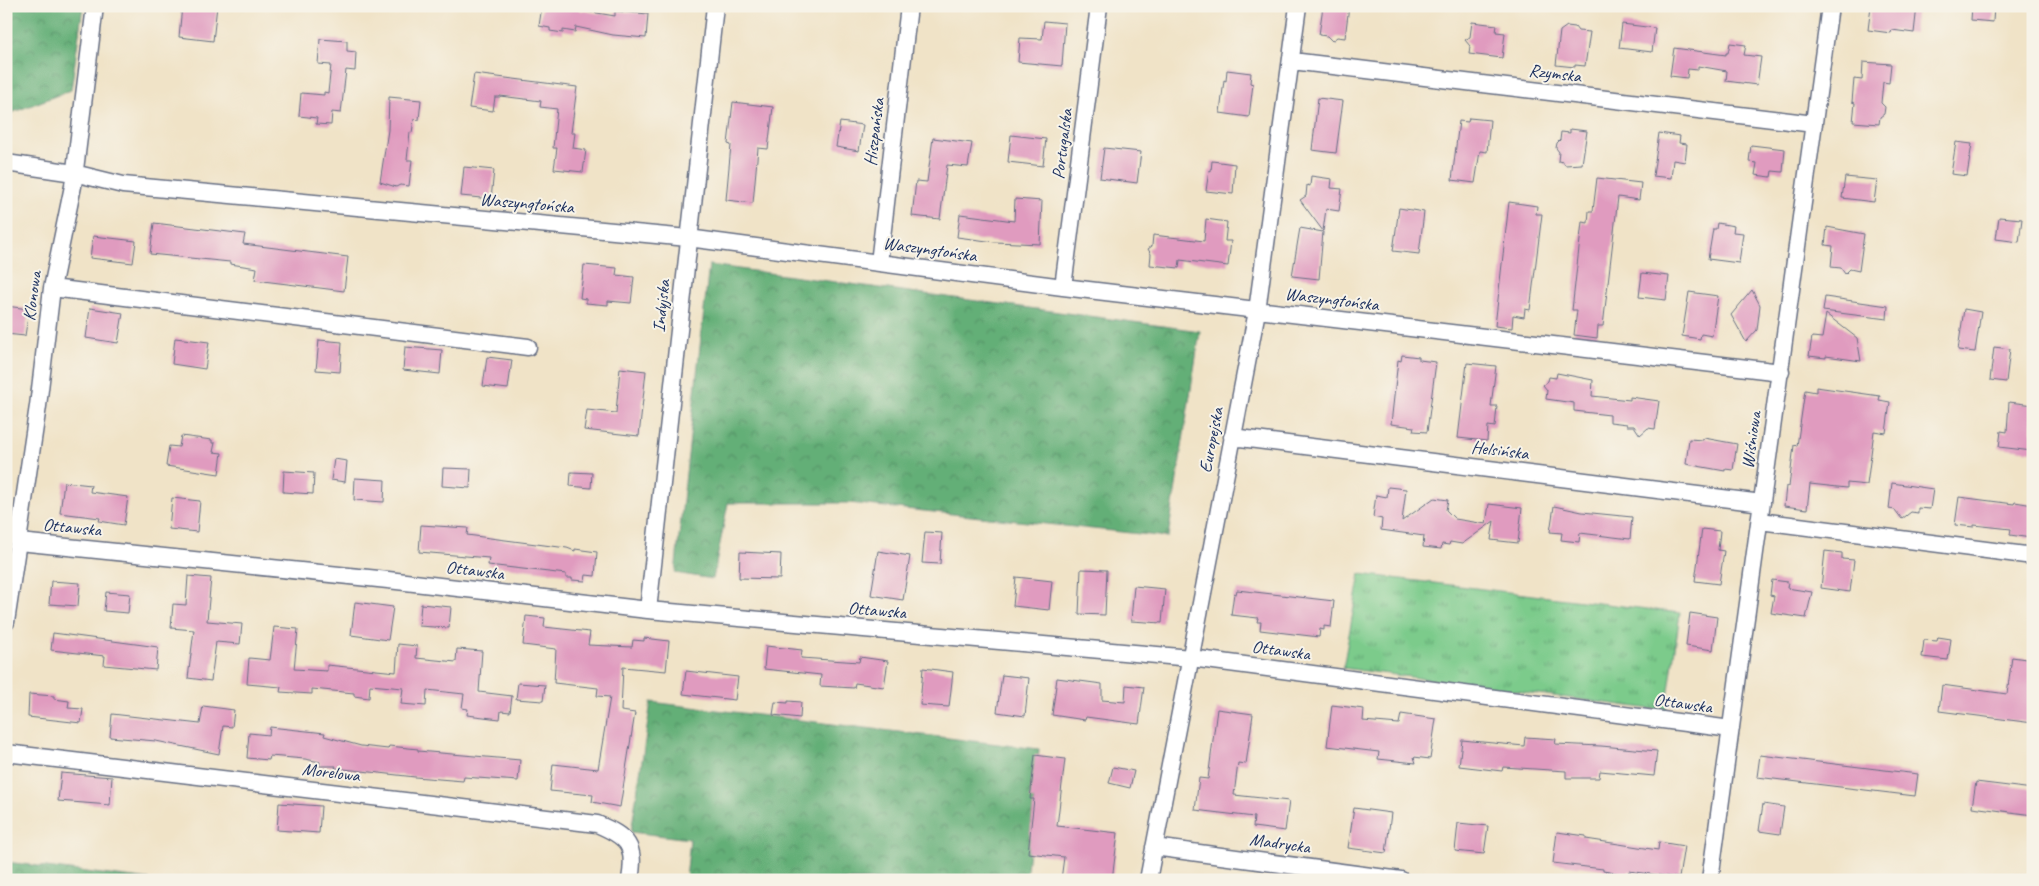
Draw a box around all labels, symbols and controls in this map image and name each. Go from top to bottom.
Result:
street label: Rzymska [1528,59,1584,87]
street label: Hiszpańska [859,96,889,167]
street label: Portugalska [1047,106,1077,180]
street label: Waszyngtońska [479,188,576,218]
street label: Waszyngtońska [882,232,979,267]
street label: Klonowa [18,268,47,322]
street label: Indyjska [647,278,675,333]
street label: Waszyngtońska [1284,282,1381,316]
street label: Europejska [1194,404,1228,474]
street label: Wiśniowa [1736,408,1766,470]
street label: Helsińska [1470,436,1531,465]
street label: Ottawska [42,513,104,541]
street label: Ottawska [445,556,507,585]
street label: Ottawska [847,597,909,624]
street label: Ottawska [1251,635,1313,665]
street label: Ottawska [1653,688,1715,718]
street label: Morelowa [301,758,362,787]
street label: Madrycka [1248,828,1313,858]

